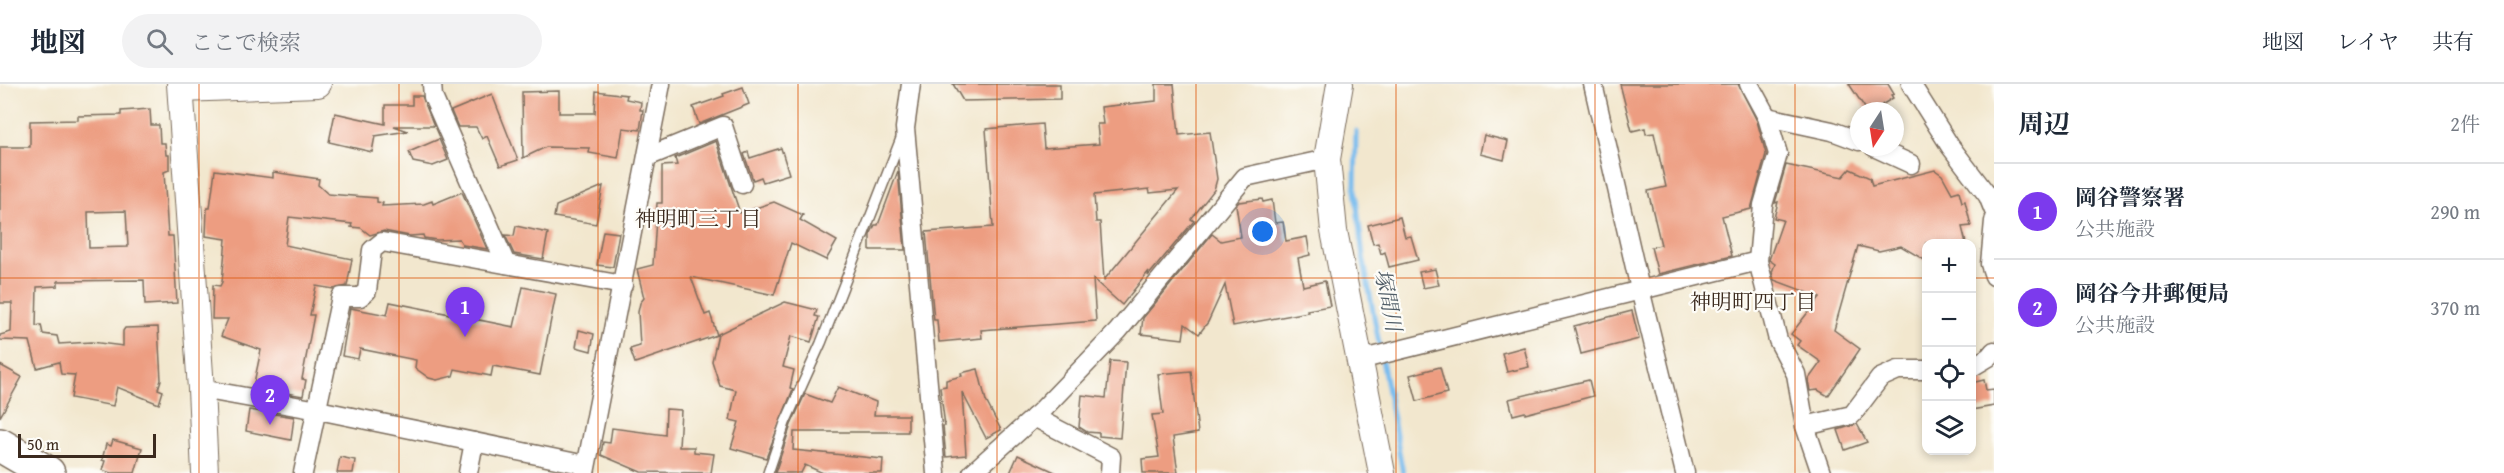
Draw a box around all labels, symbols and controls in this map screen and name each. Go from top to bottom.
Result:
search box [122,14,542,68]
text: 地図 [30,21,86,62]
icon: search [143,25,176,58]
text: ここで検索 [191,26,301,58]
text: 地図 [2262,26,2304,57]
text: レイヤ [2337,26,2399,57]
text: 共有 [2432,26,2474,57]
north arrow [1850,102,1904,156]
text: 周辺 [2018,104,2070,143]
text: 2件 [2450,109,2480,138]
text: 岡谷警察署 [2075,181,2185,213]
text: 1 [2032,197,2043,226]
text: 290 m [2430,197,2480,226]
district label: 神明町三丁目 [635,203,761,234]
text: 公共施設 [2075,214,2155,243]
your location [1248,217,1277,246]
map controls [1922,239,1976,455]
button: + [1922,239,1976,293]
water label: 塚間川 [1367,266,1410,336]
text: 岡谷今井郵便局 [2075,277,2229,309]
district label: 神明町四丁目 [1690,286,1816,317]
pin: 1 [446,288,484,337]
button: − [1922,293,1976,347]
text: 2 [2032,293,2043,322]
text: 370 m [2430,293,2480,322]
text: 公共施設 [2075,310,2155,339]
button: locate [1922,347,1976,401]
pin: 2 [250,376,290,425]
button: layers [1922,401,1976,455]
scale bar [18,431,156,458]
text: 50 m [27,432,59,456]

